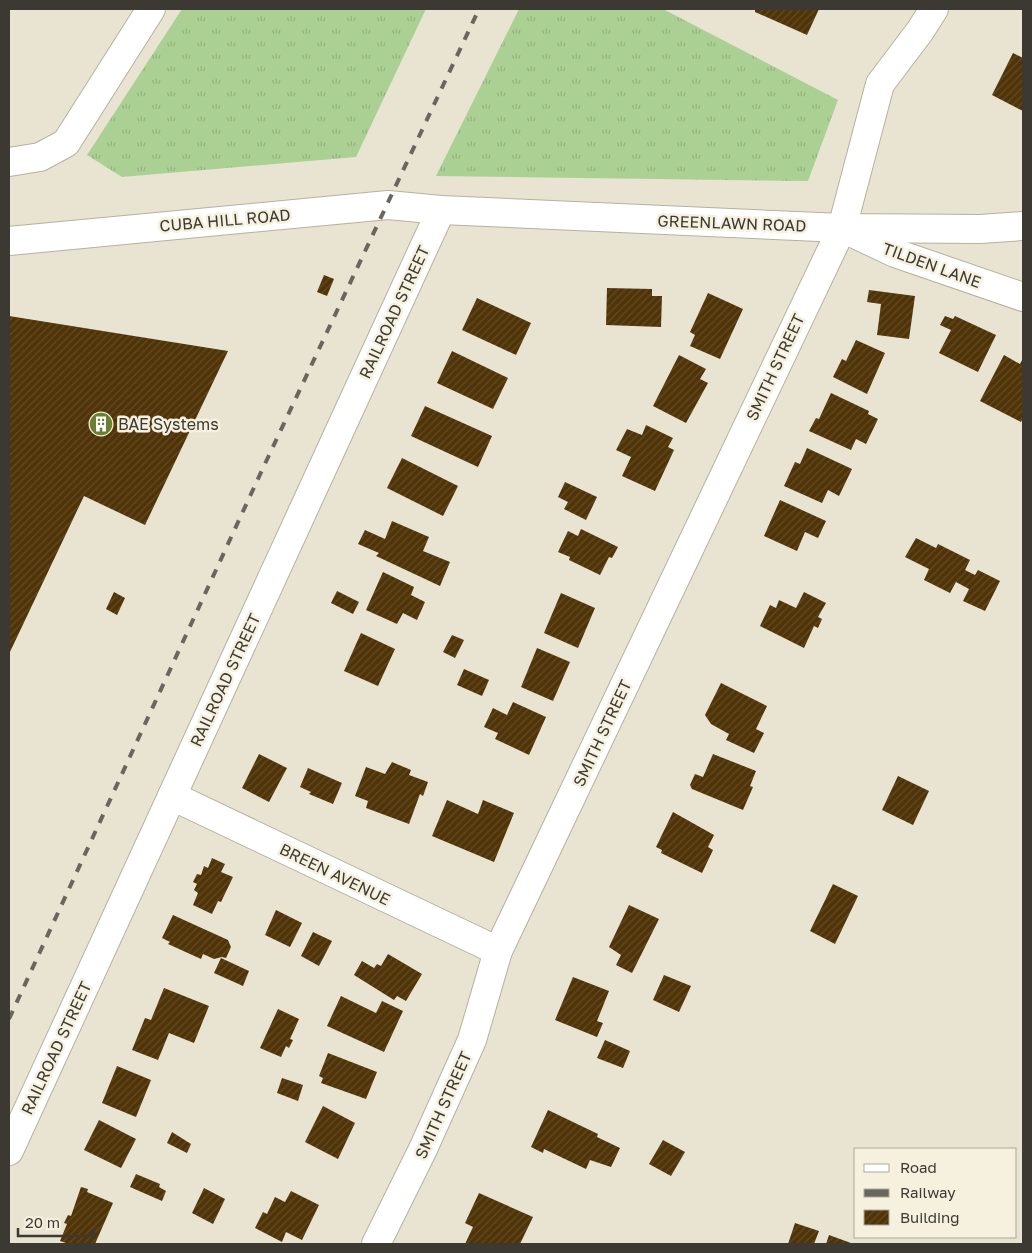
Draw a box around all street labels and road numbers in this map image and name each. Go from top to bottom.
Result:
street label: CUBA HILL ROAD [159,204,291,236]
street label: GREENLAWN ROAD [657,210,807,236]
street label: TILDEN LANE [880,238,984,292]
street label: RAILROAD STREET [354,242,434,382]
street label: SMITH STREET [742,310,809,424]
street label: RAILROAD STREET [185,610,265,750]
street label: SMITH STREET [569,676,636,790]
street label: BREEN AVENUE [276,839,394,909]
street label: RAILROAD STREET [16,978,96,1118]
street label: SMITH STREET [410,1048,476,1162]

